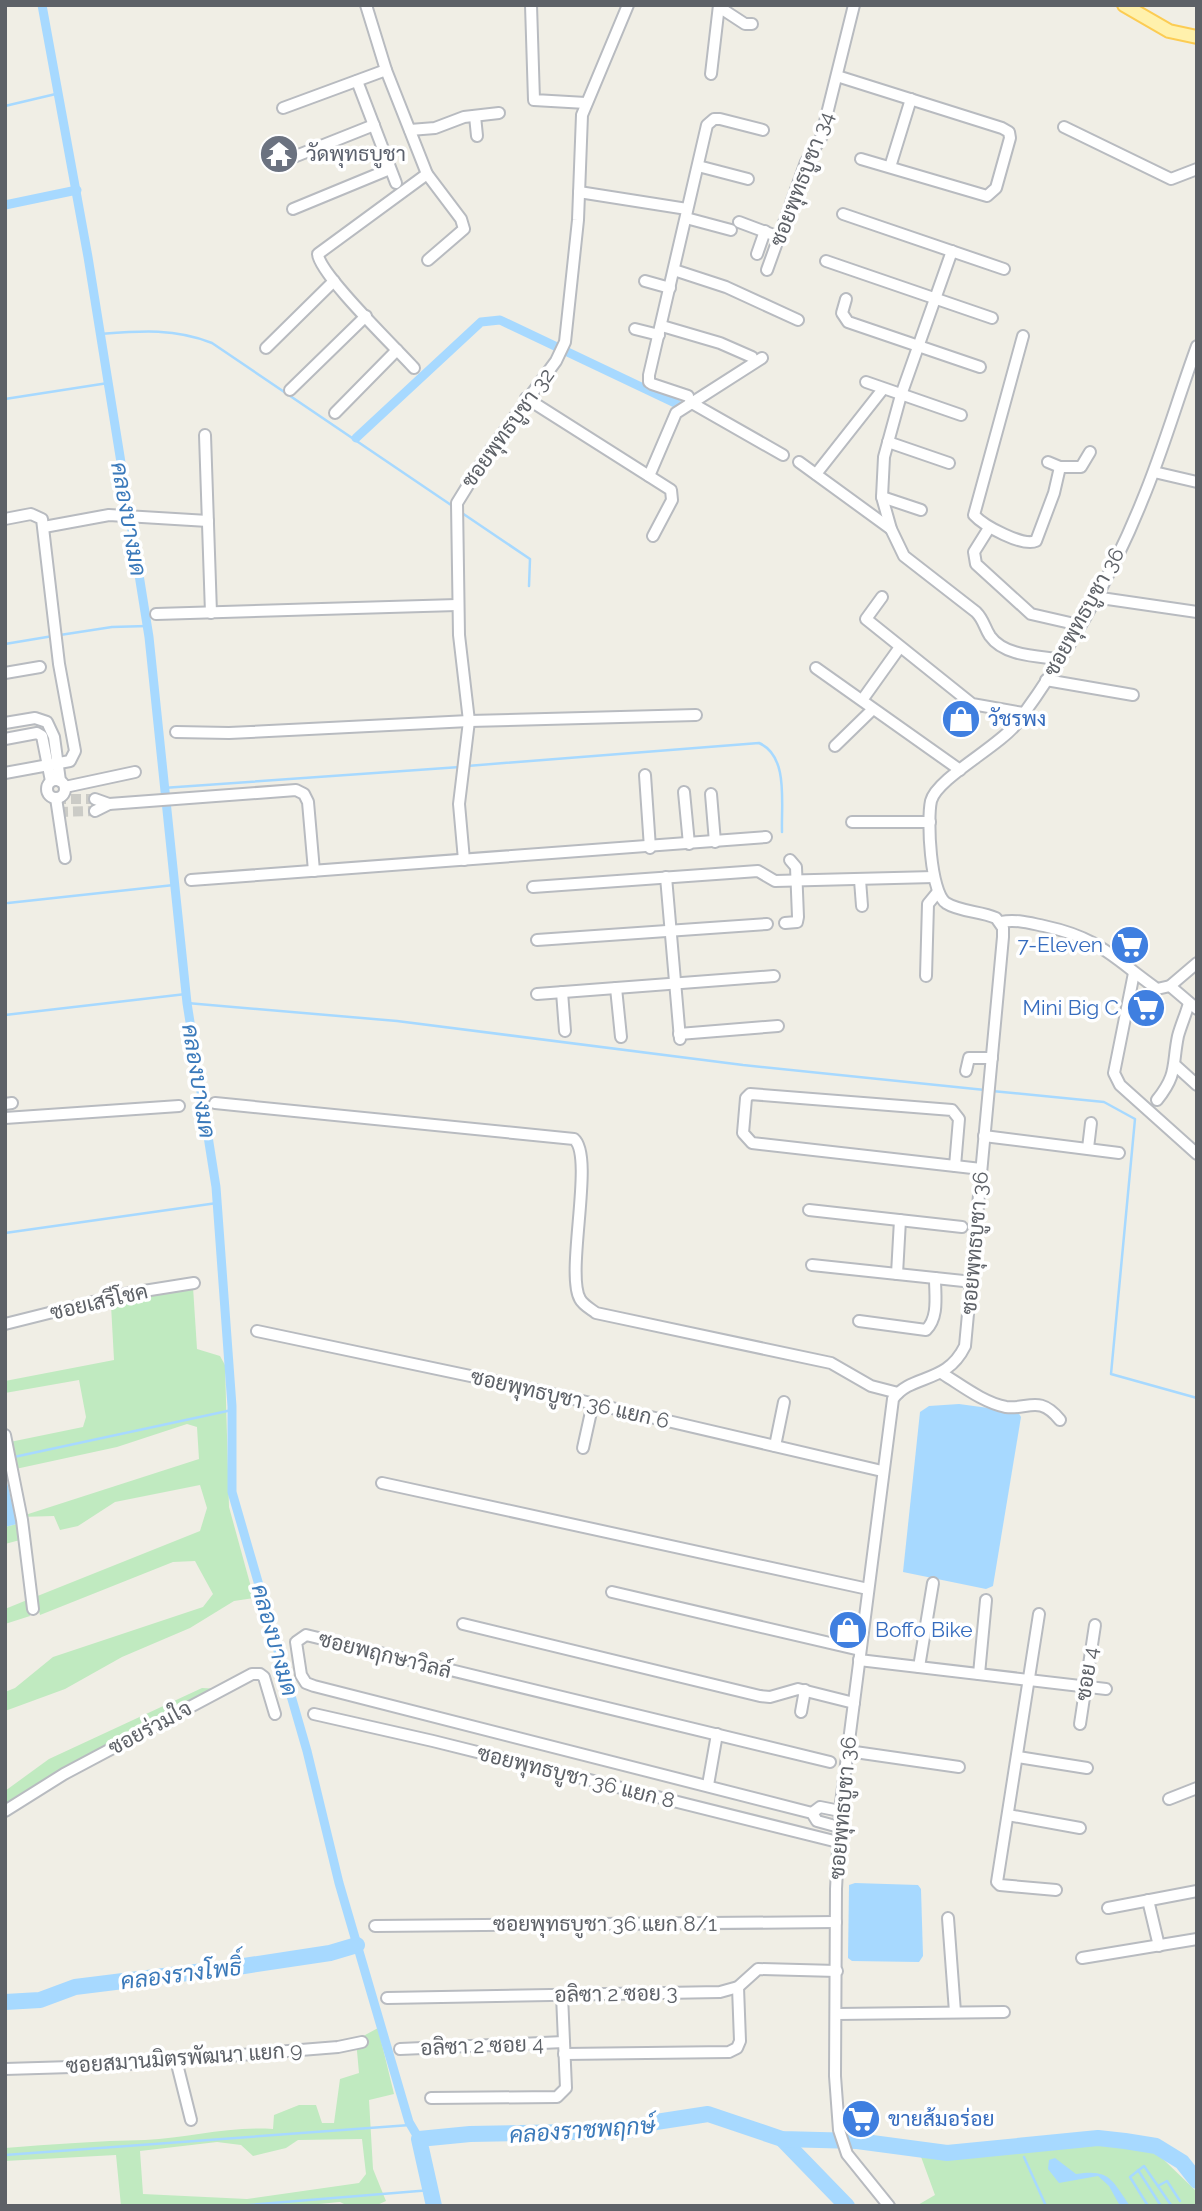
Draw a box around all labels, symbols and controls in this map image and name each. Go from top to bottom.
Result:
street label: ซอยพุทธบูชา 34 [764,108,841,251]
temple icon: วัดพุทธบูชา [258,133,300,175]
place label: วัดพุทธบูชา [306,141,406,169]
street label: ซอยพุทธบูชา 32 [456,363,562,494]
water label: คลองบางมด [106,460,153,578]
street label: ซอยพุทธบูชา 36 [1038,543,1132,682]
shop icon: วัชรพง [940,698,982,740]
place label: วัชรพง [988,706,1046,731]
supermarket icon: 7-Eleven [1109,924,1151,966]
place label: 7-Eleven [1018,932,1103,957]
supermarket icon: Mini Big C [1125,987,1167,1029]
place label: Mini Big C [1023,995,1119,1020]
water label: คลองบางมด [177,1022,222,1140]
street label: ซอยพุทธบูชา 36 [956,1171,996,1316]
street label: ซอยเสรีโชค [48,1278,150,1325]
street label: ซอยพุทธบูชา 36 แยก 6 [468,1364,672,1436]
water label: คลองบางมด [247,1581,304,1699]
shop icon: Boffo Bike [827,1609,869,1651]
place label: Boffo Bike [875,1617,973,1642]
street label: ซอยพฤกษาวิลล์ [316,1625,454,1683]
street label: ซอย 4 [1070,1645,1103,1703]
street label: ซอยร่วมใจ [104,1695,196,1760]
street label: ซอยพุทธบูชา 36 [824,1736,864,1881]
street label: ซอยพุทธบูชา 36 แยก 8 [474,1740,677,1816]
street label: ซอยพุทธบูชา 36 แยก 8/1 [493,1911,717,1939]
water label: คลองรางโพธิ์ [118,1944,247,1994]
street label: อลิซา 2 ซอย 3 [554,1980,678,2007]
street label: อลิซา 2 ซอย 4 [420,2031,544,2060]
street label: ซอยสมานมิตรพัฒนา แยก 9 [65,2037,303,2078]
supermarket icon: ขายส้มอร่อย [840,2098,882,2140]
place label: ขายส้มอร่อย [888,2106,995,2131]
water label: คลองราชพฤกษ์ [508,2109,659,2149]

